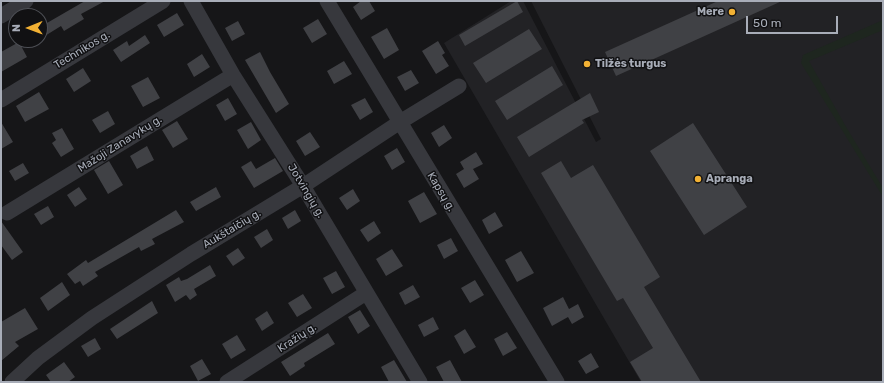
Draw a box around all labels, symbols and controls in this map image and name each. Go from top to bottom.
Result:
place label: Mere [697,5,724,19]
marker: Mere [727,7,737,17]
north arrow [8,8,48,48]
scale bar [748,8,840,34]
text: 50 m [753,16,781,30]
text: N [10,24,23,32]
street label: Technikos g. [52,28,112,72]
place label: Tilžės turgus [595,57,666,71]
marker: Tilžės turgus [582,59,592,69]
street label: Mažoji Zanavykų g. [76,113,164,175]
street label: Jotvingių g. [285,162,327,220]
street label: Kapsų g. [424,170,458,214]
place label: Apranga [706,172,753,186]
marker: Apranga [693,174,703,184]
street label: Aukštaičių g. [201,206,263,252]
street label: Kražių g. [275,321,319,355]

